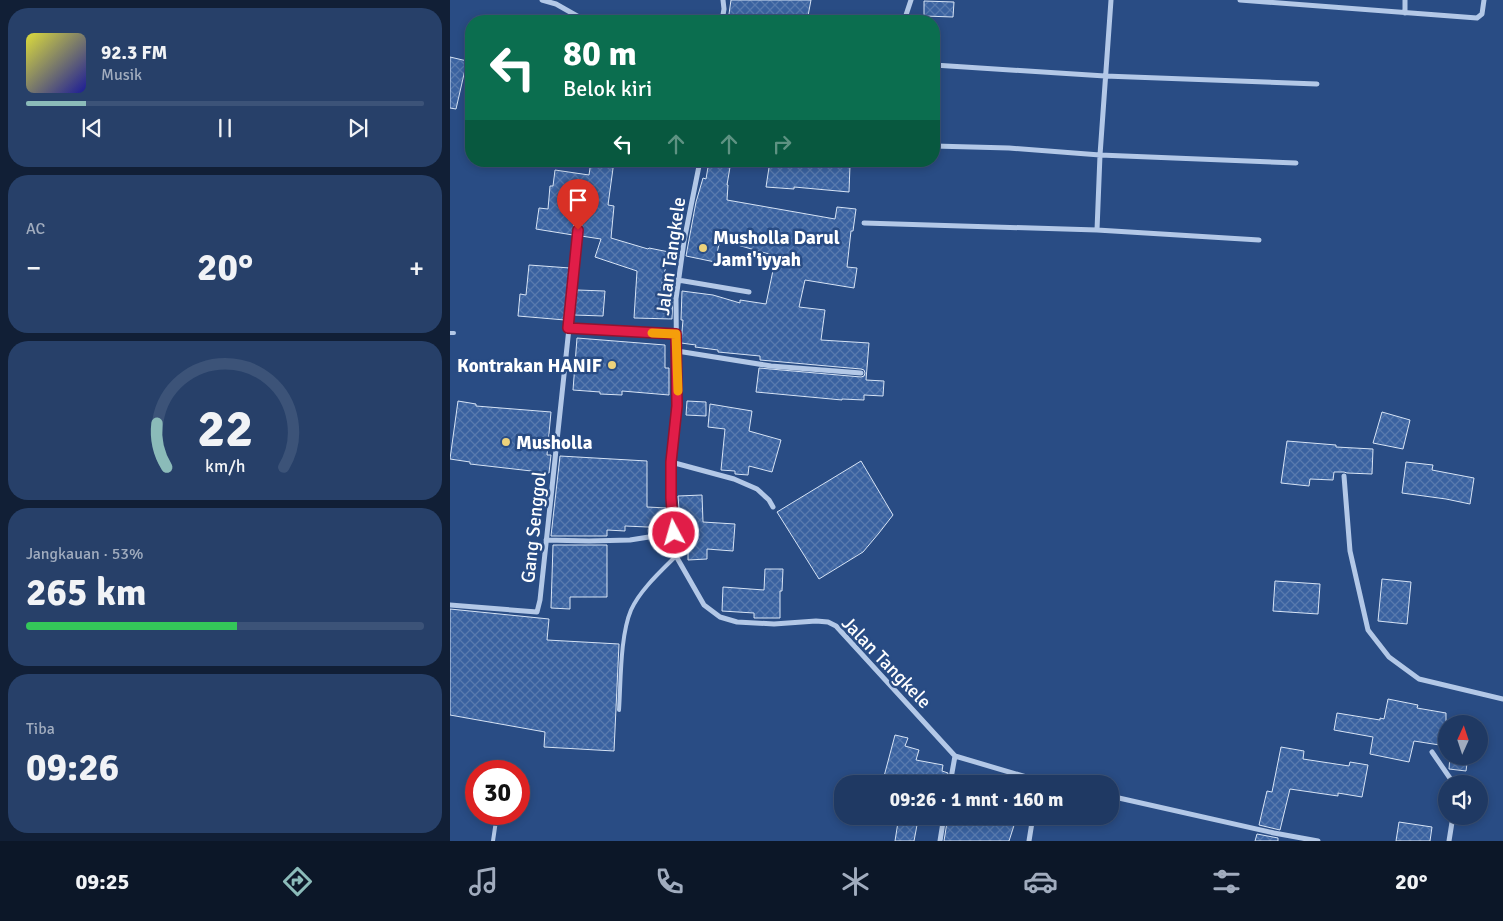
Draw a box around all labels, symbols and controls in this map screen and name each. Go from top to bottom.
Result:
text: 80 m [563,32,637,75]
icon: left [480,35,545,100]
text: 92.3 FM [101,41,167,65]
text: Musik [101,65,142,85]
text: Belok kiri [563,75,652,102]
icon: previous [78,114,106,142]
icon: pause [211,114,239,142]
icon: next [344,114,372,142]
icon: left [609,130,637,158]
icon: ahead [662,130,690,158]
icon: ahead [715,130,743,158]
icon: right [768,130,796,158]
pin [557,179,599,230]
icon: arrive [564,186,592,214]
street label: Jalan Tangkele [651,196,691,317]
text: AC [26,219,45,239]
place label: Musholla Darul Jami'iyyah [713,226,840,272]
marker: Musholla Darul Jami'iyyah [697,242,709,254]
text: 20° [197,244,253,291]
text: − [26,251,41,285]
text: + [409,251,424,285]
place label: Kontrakan HANIF [457,354,602,378]
marker: Kontrakan HANIF [606,359,618,371]
text: 22 [197,397,253,461]
place label: Musholla [516,431,593,455]
marker: Musholla [500,436,512,448]
text: km/h [205,455,245,477]
street label: Gang Senggol [516,470,552,584]
position arrow [647,506,699,558]
text: Jangkauan · 53% [26,544,143,564]
text: 265 km [26,569,147,616]
street label: Jalan Tangkele [836,612,936,714]
north arrow [1438,715,1488,765]
map controls [1438,715,1488,825]
text: Tiba [26,719,55,739]
text: 09:26 [26,744,119,791]
speed limit sign: 30 [465,760,530,825]
button: sound [1438,775,1488,825]
text: 09:26 · 1 mnt · 160 m [890,788,1063,812]
icon: directions [280,864,315,899]
icon: music [466,864,501,899]
icon: phone [652,864,687,899]
icon: climate [838,864,873,899]
icon: car [1023,864,1058,899]
icon: filters [1209,864,1244,899]
text: 09:25 [75,868,129,895]
text: 20° [1395,868,1428,895]

